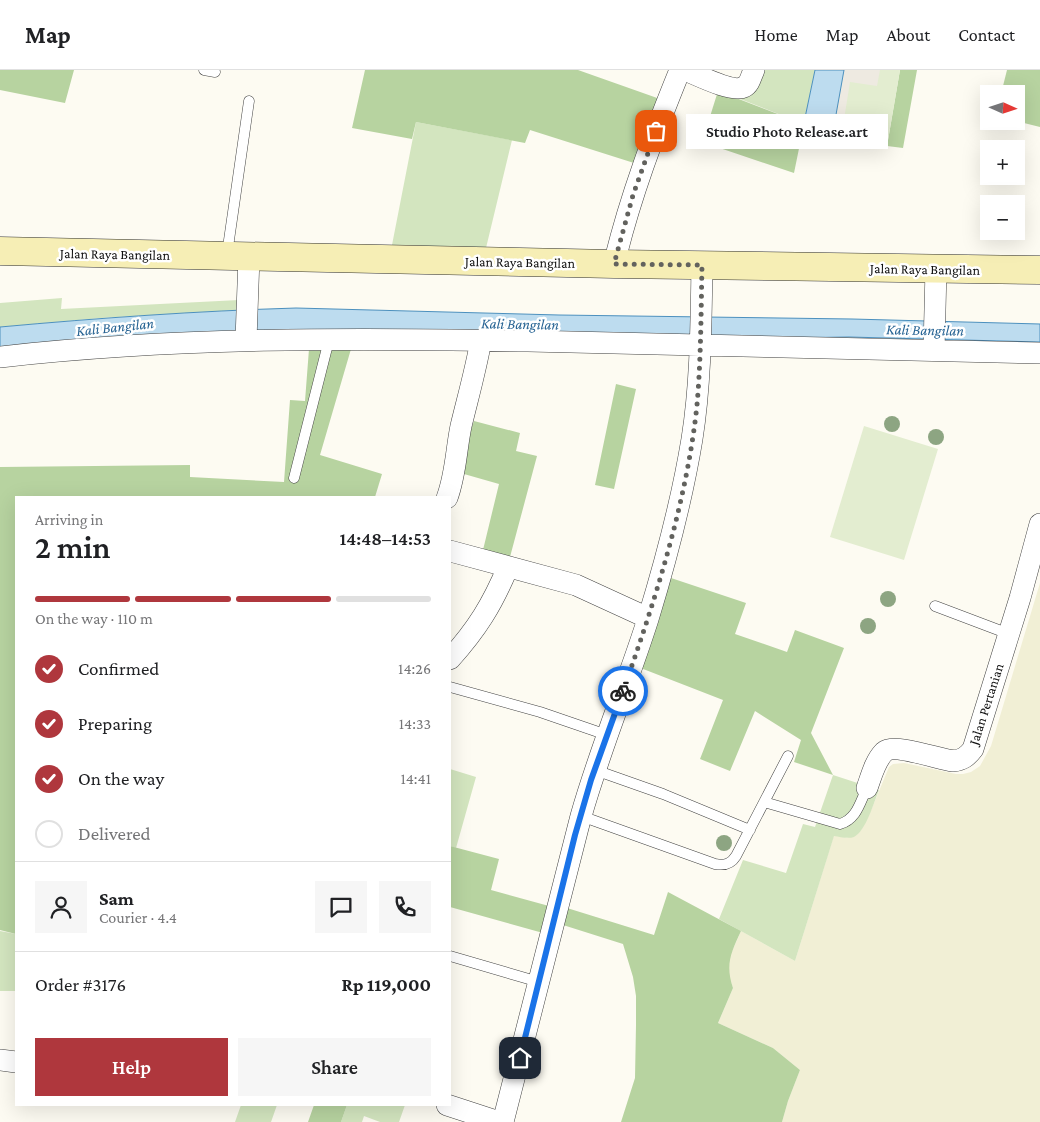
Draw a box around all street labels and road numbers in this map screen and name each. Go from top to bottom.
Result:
street label: Jalan Raya Bangilan [58,245,171,263]
street label: Jalan Raya Bangilan [463,253,576,271]
street label: Jalan Raya Bangilan [868,260,981,278]
street label: Jalan Pertanian [965,661,1007,749]

